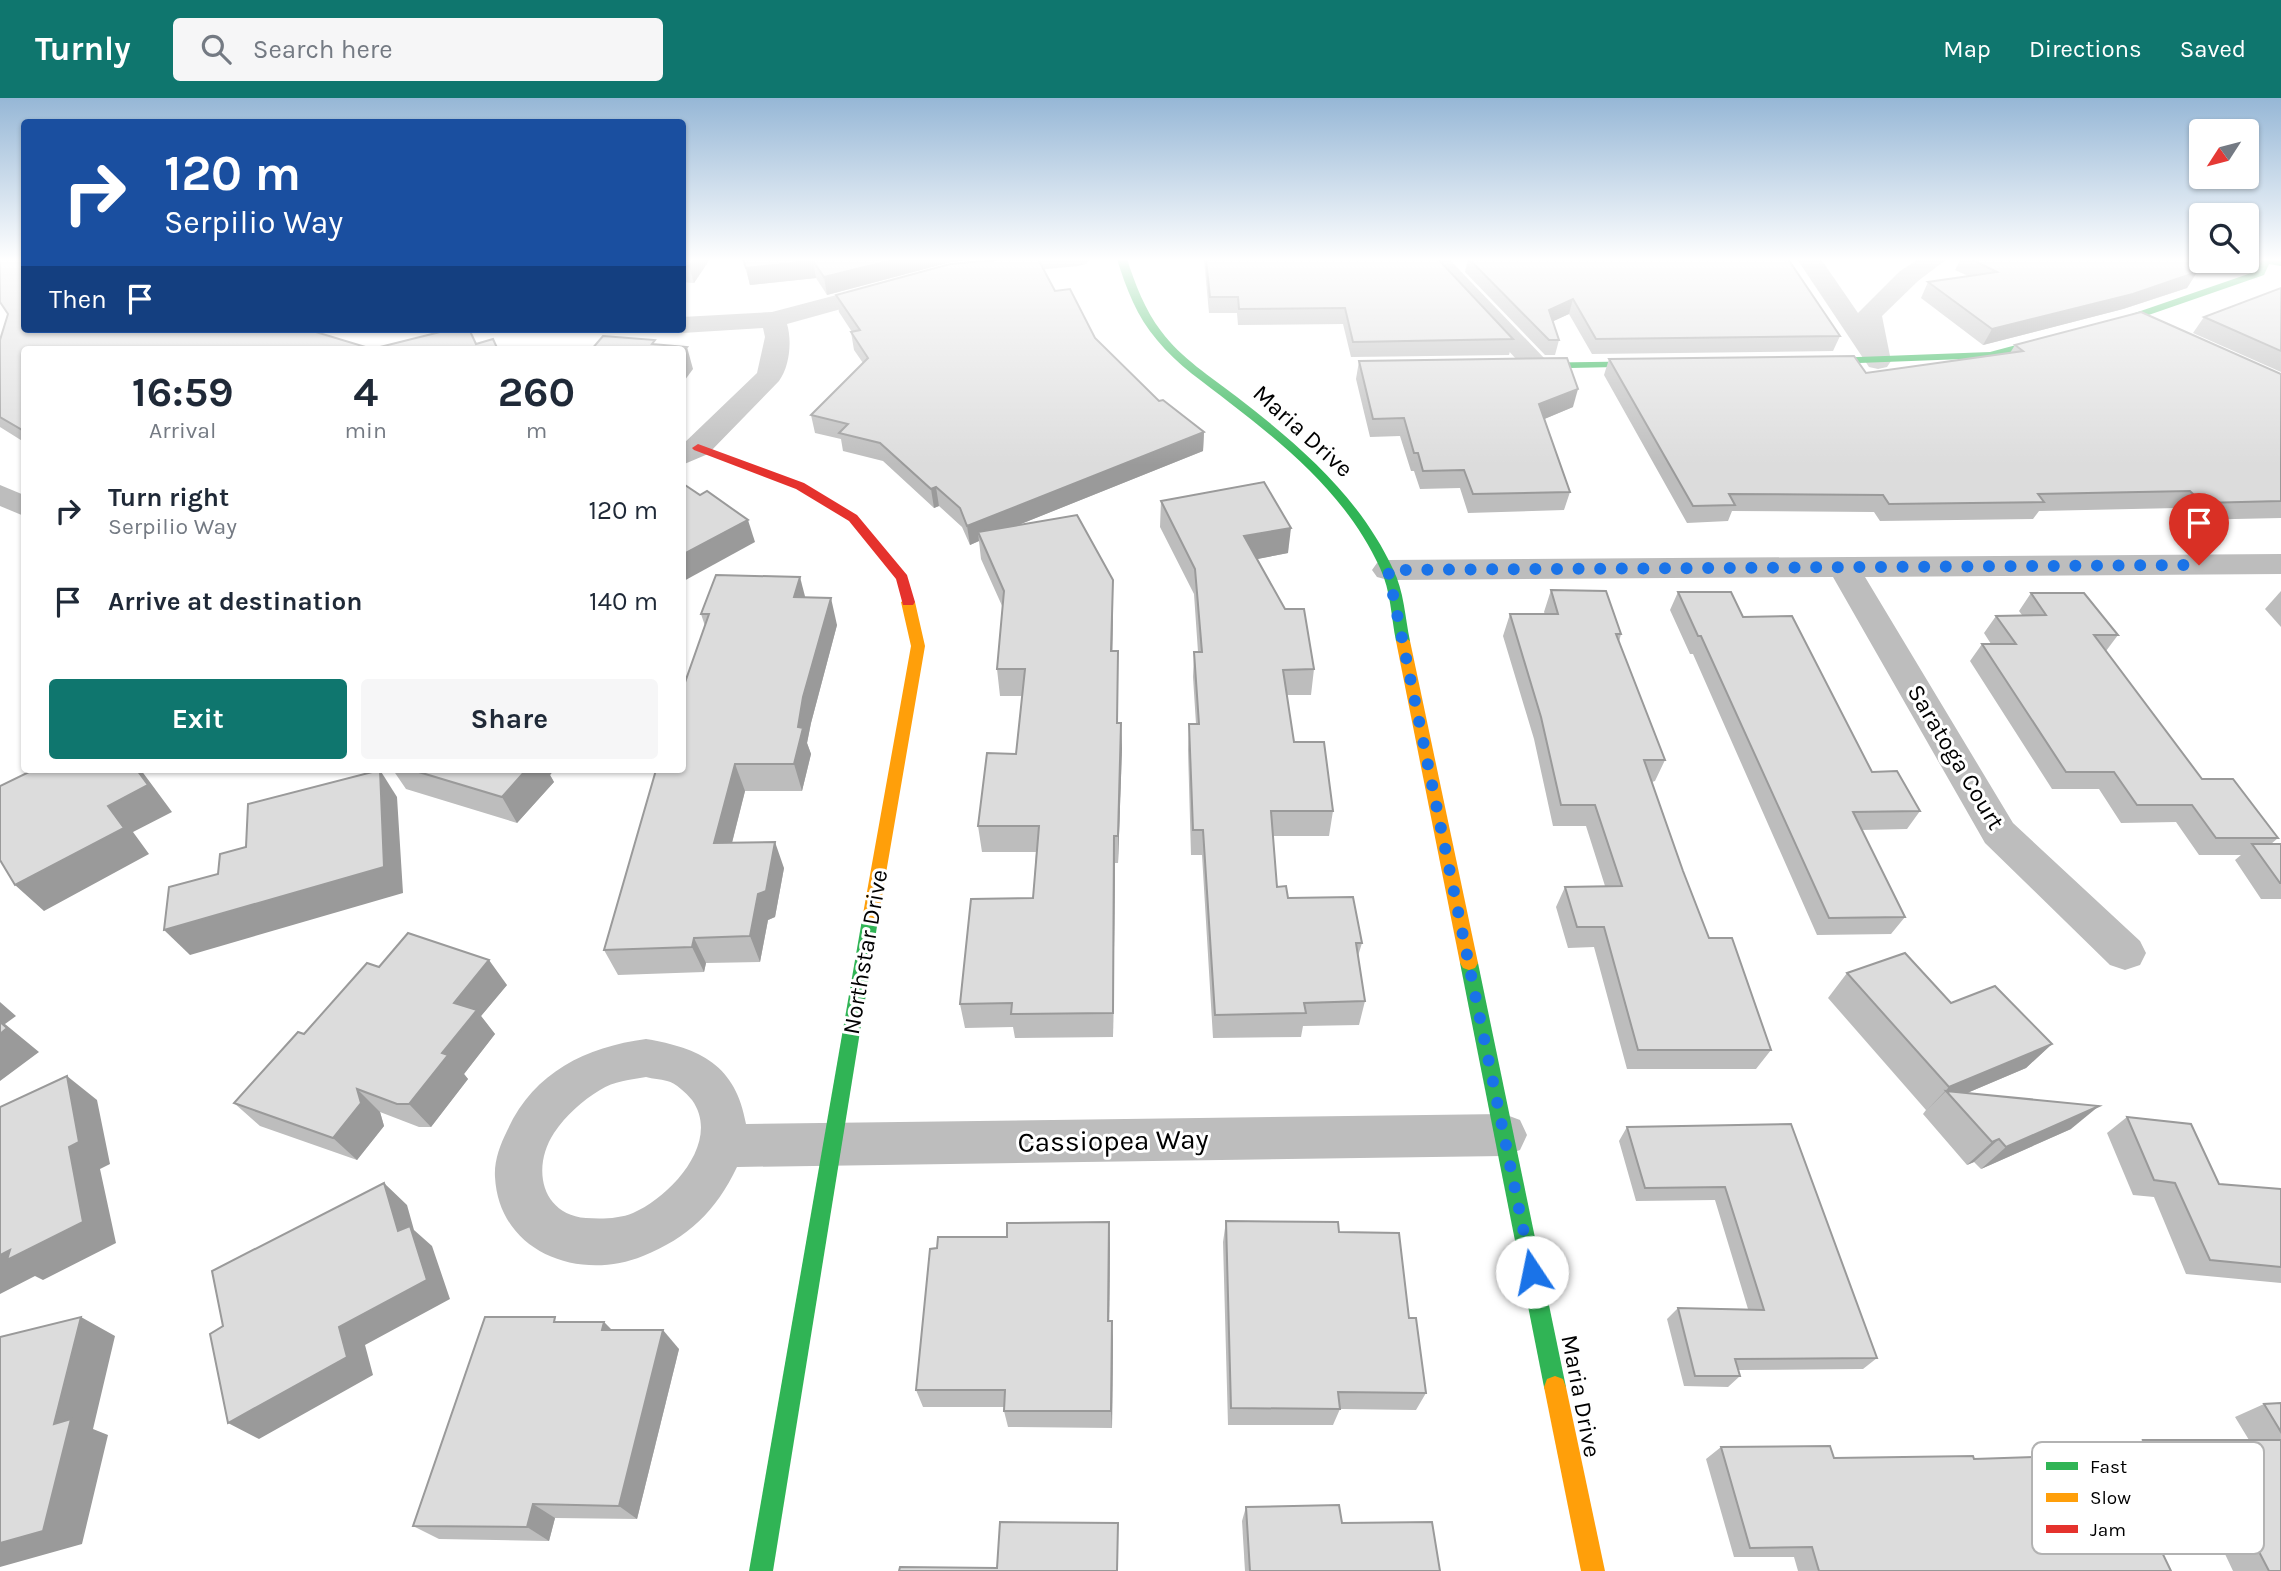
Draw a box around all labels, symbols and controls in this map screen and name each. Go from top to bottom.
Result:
search box [173,18,663,81]
text: Turnly [35,30,131,68]
icon: search [197,30,235,68]
text: Search here [253,34,393,65]
text: Map [1943,35,1991,63]
text: Directions [2029,35,2142,63]
text: Saved [2180,35,2246,63]
north arrow [2189,119,2259,189]
map controls [2189,119,2259,273]
text: 120 m [164,145,301,202]
icon: right [49,147,140,238]
button: search [2189,203,2259,273]
text: Serpilio Way [164,204,343,241]
icon: arrive [121,280,159,318]
text: Then [49,284,107,315]
text: 16:59 [132,367,234,417]
text: 4 [353,367,378,417]
text: 260 [498,367,575,417]
street label: Maria Drive [1247,379,1359,483]
text: Arrival [149,417,216,444]
text: min [345,417,387,444]
text: m [526,417,547,444]
text: Turn right [108,482,229,513]
icon: right [49,492,87,530]
pin [2169,493,2229,565]
text: 120 m [588,495,658,526]
icon: arrive [2180,504,2218,542]
text: Serpilio Way [108,513,237,540]
icon: arrive [49,583,87,621]
text: Arrive at destination [108,586,362,617]
text: 140 m [589,586,658,617]
button: Exit [49,679,347,759]
button: Share [361,679,658,759]
street label: Saratoga Court [1902,679,2010,835]
street label: Northstar Drive [837,867,893,1037]
street label: Cassiopea Way [1017,1122,1209,1159]
position arrow [1495,1235,1569,1309]
street label: Maria Drive [1555,1332,1607,1460]
legend [2032,1442,2264,1554]
text: Fast [2090,1456,2127,1478]
text: Slow [2090,1487,2131,1509]
text: Jam [2090,1519,2126,1541]

